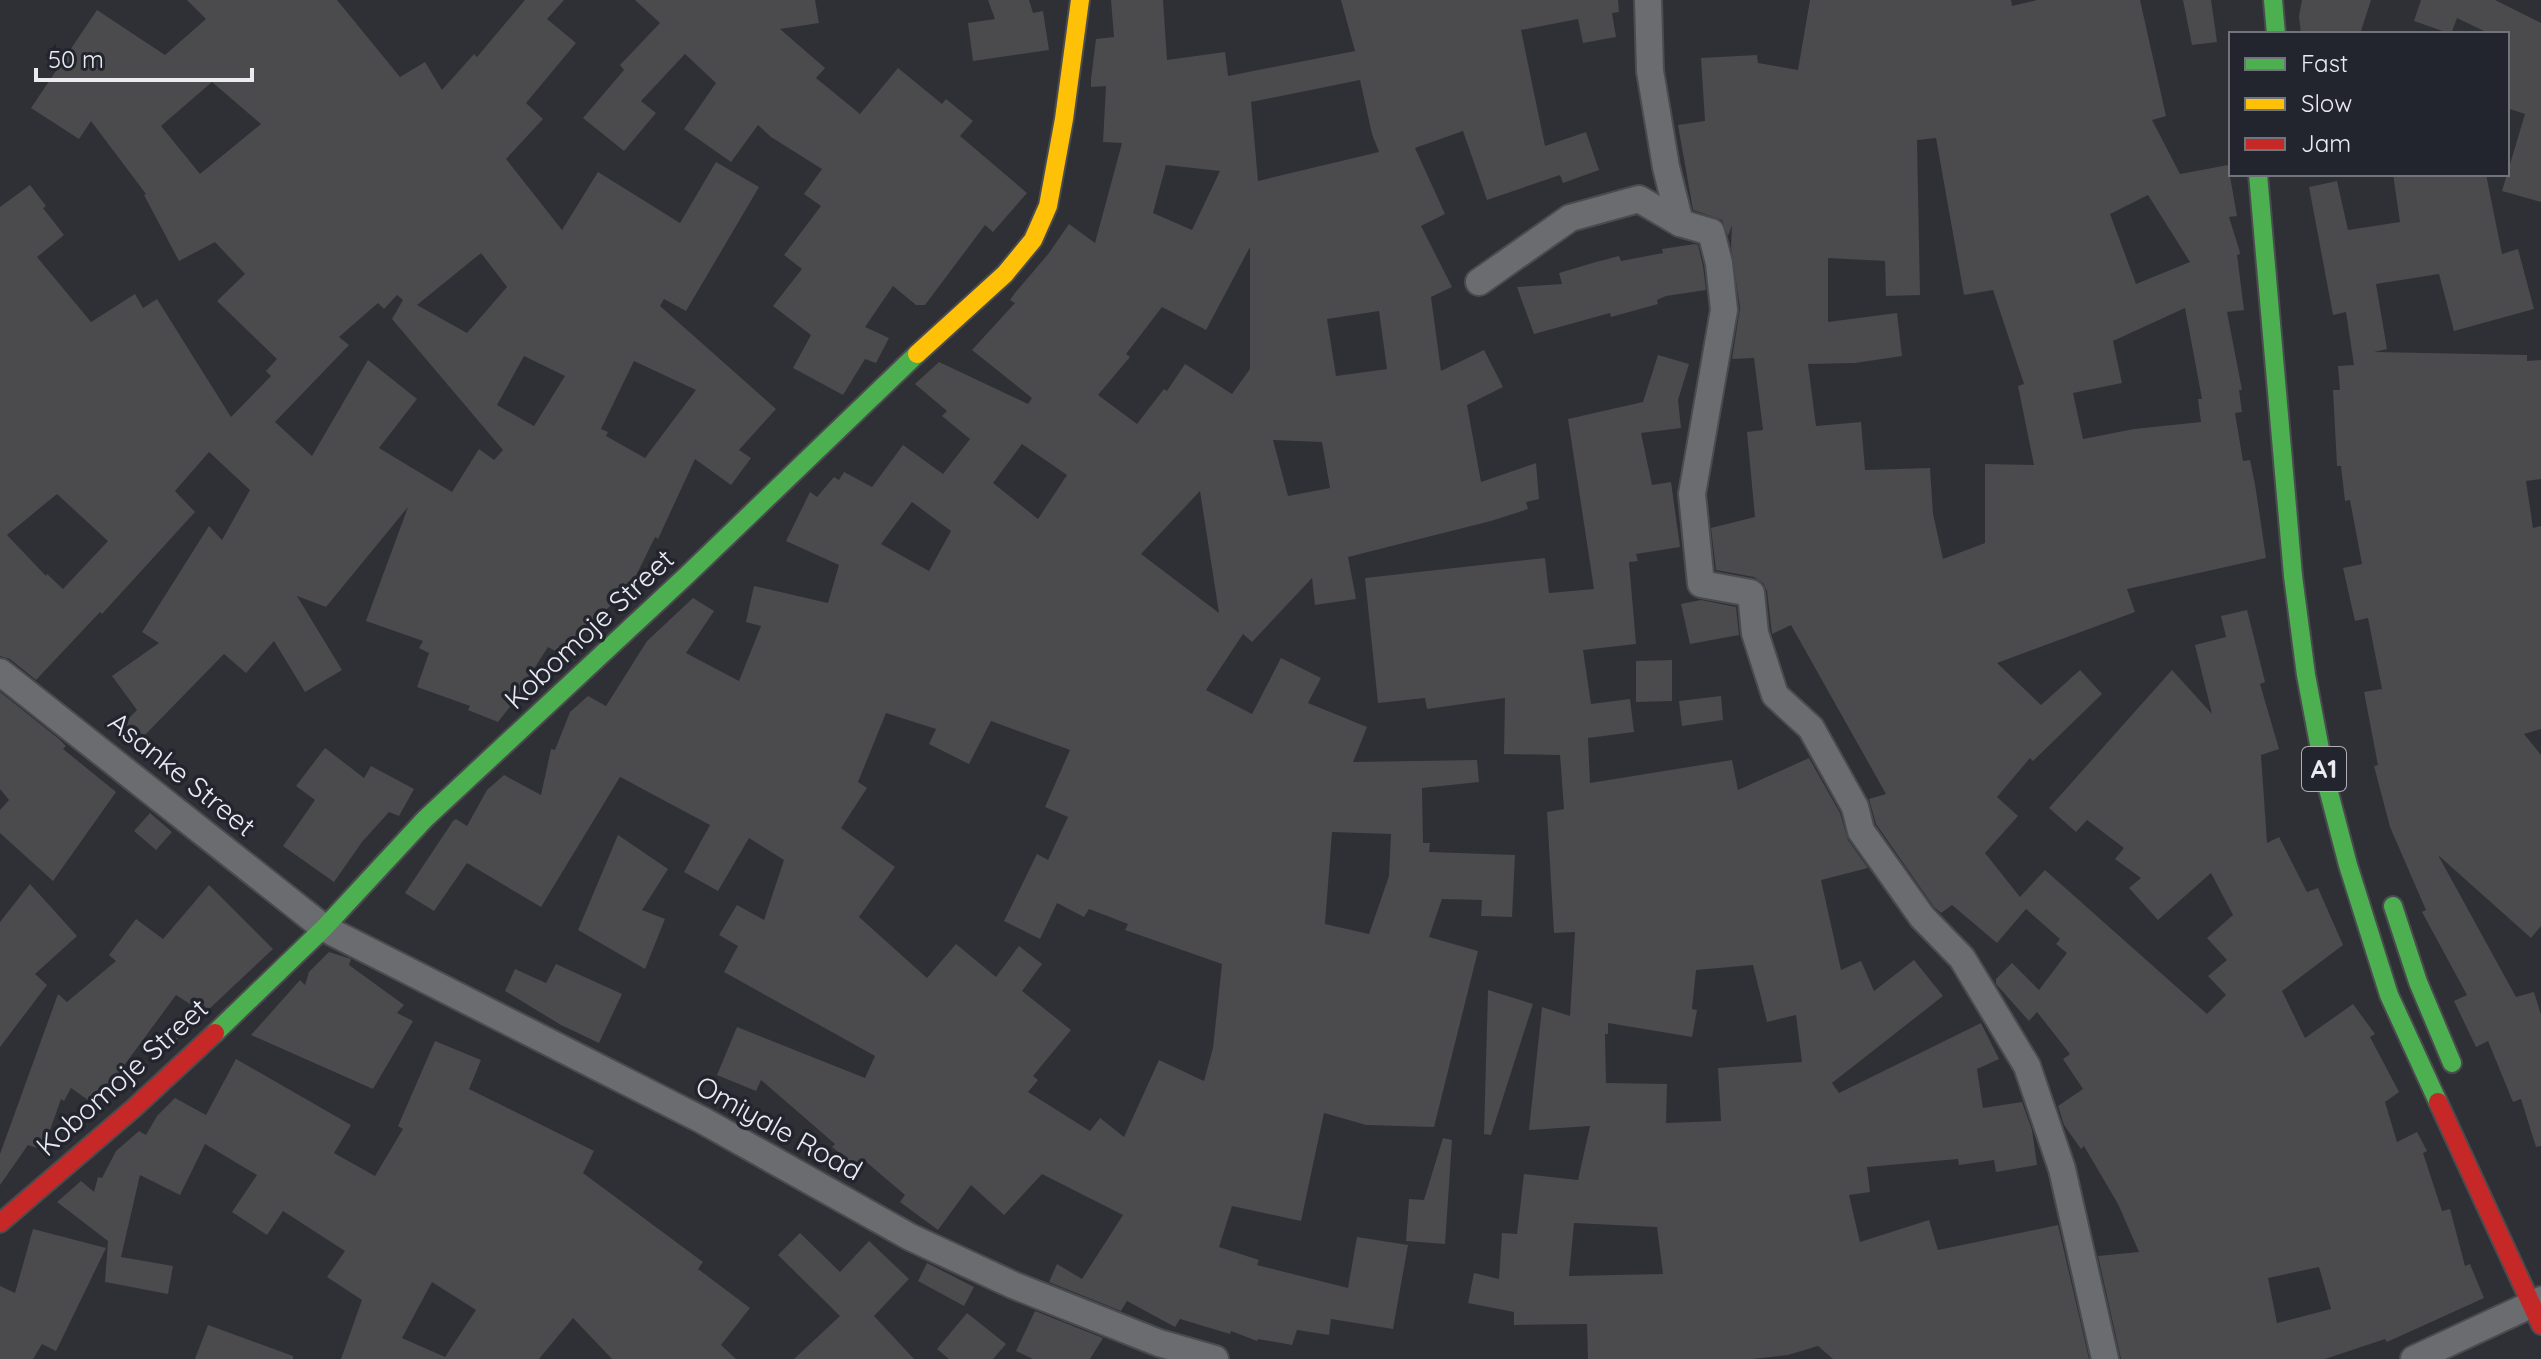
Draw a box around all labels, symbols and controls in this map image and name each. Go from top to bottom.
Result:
scale bar [36,32,252,82]
legend [2229,32,2509,176]
text: 50 m [48,44,104,74]
text: Fast [2301,48,2348,78]
text: Slow [2301,88,2352,118]
text: Jam [2301,128,2351,158]
street label: Kobomoje Street [497,541,681,716]
street label: Asanke Street [102,704,263,844]
road number: A1 [2302,747,2346,791]
street label: Kobomoje Street [29,990,215,1163]
street label: Omiyale Road [690,1067,869,1188]

